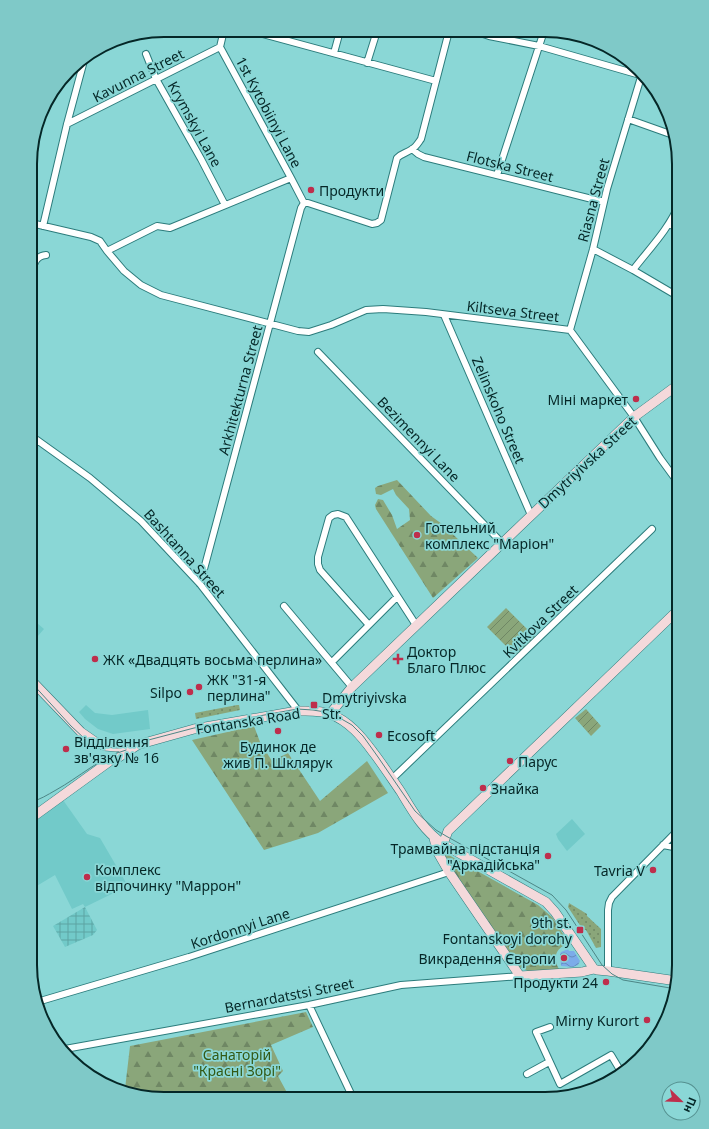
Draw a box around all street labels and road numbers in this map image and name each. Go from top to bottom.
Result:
street label: Kavunna Street [89,44,187,106]
street label: 1st Kytobiinyi Lane [232,53,306,171]
street label: Krymskyi Lane [164,78,226,170]
street label: Flotska Street [464,146,556,186]
street label: Riasna Street [573,156,613,244]
street label: Kiltseva Street [466,296,560,326]
street label: Arkhitekturna Street [214,323,266,457]
street label: Zelinskoho Street [468,354,530,466]
street label: Bezimennyi Lane [373,392,465,486]
street label: Dmytriyivska Street [534,412,640,512]
street label: Bashtanna Street [140,505,230,601]
street label: Kvitkova Street [498,580,582,662]
street label: Fontanska Road [195,703,301,739]
street label: Kordonnyi Lane [188,903,292,953]
street label: Bernardatstsi Street [223,973,355,1017]

